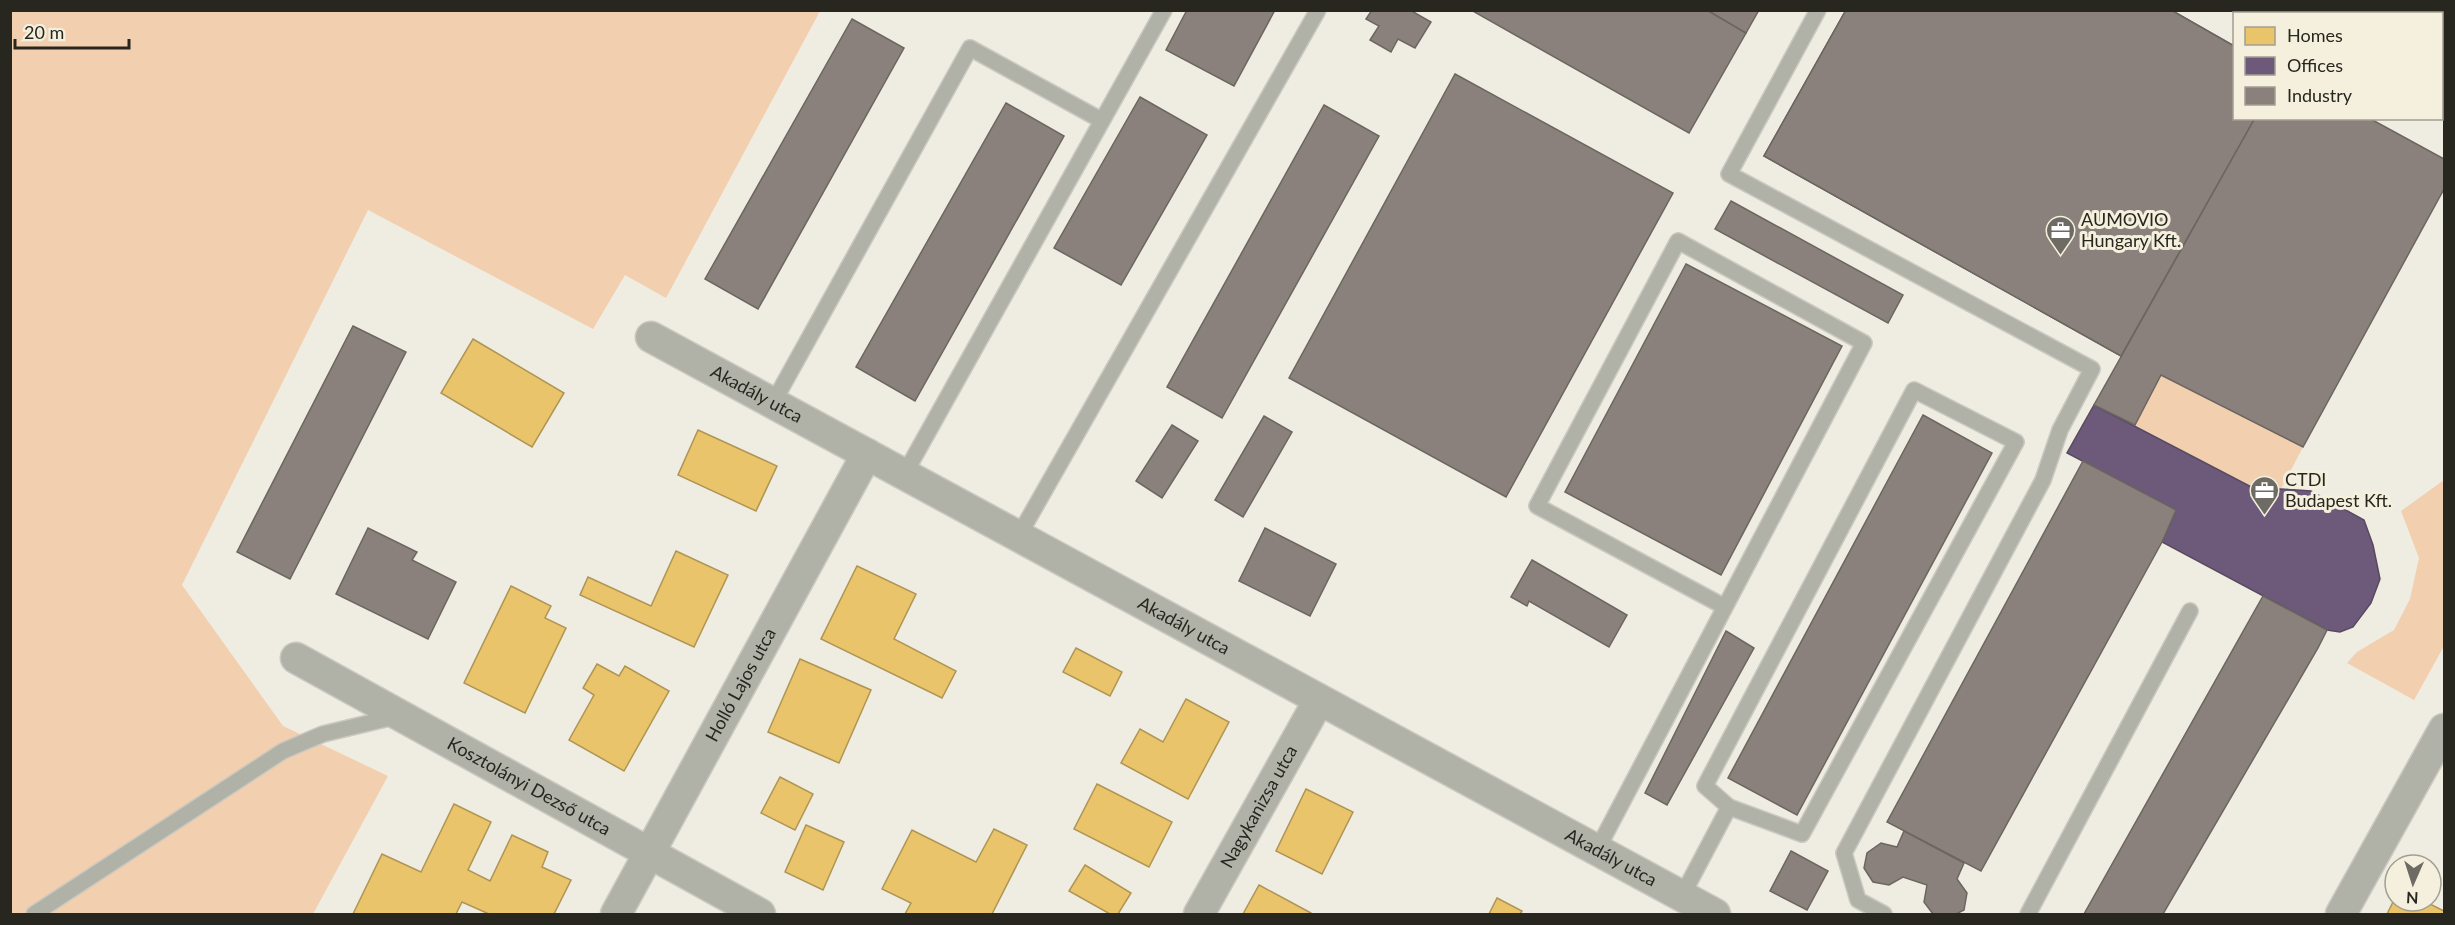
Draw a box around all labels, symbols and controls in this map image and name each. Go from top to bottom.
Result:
scale bar [15,12,129,50]
legend [2233,12,2443,120]
text: 20 m [24,21,64,43]
text: Homes [2287,24,2343,46]
text: Offices [2287,54,2343,76]
text: Industry [2287,84,2353,106]
place label: AUMOVIO Hungary Kft. [2081,208,2181,251]
office icon: AUMOVIO Hungary Kft. [2044,214,2076,256]
street label: Akadály utca [707,360,807,427]
place label: CTDI Budapest Kft. [2285,468,2392,511]
office icon: CTDI Budapest Kft. [2248,474,2280,516]
street label: Akadály utca [1135,591,1234,659]
street label: Holló Lajos utca [700,624,780,745]
street label: Kosztolányi Dezső utca [444,732,615,840]
street label: Nagykanizsa utca [1215,741,1301,871]
street label: Akadály utca [1562,823,1661,890]
north arrow [2383,853,2443,913]
text: N [2406,889,2419,908]

